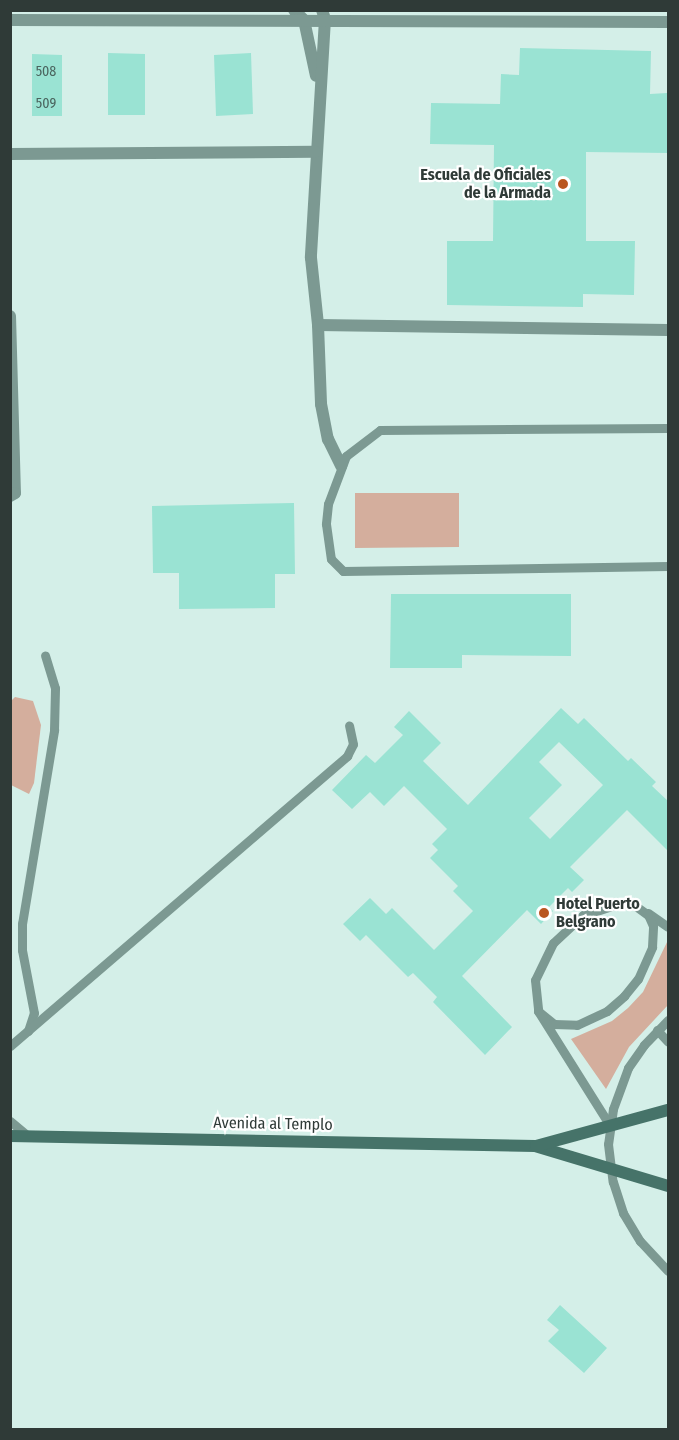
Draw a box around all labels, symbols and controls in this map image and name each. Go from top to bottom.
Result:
house number: 508 [36,64,56,80]
house number: 509 [36,96,56,112]
place label: Escuela de Oficiales de la Armada [420,165,551,203]
marker: Escuela de Oficiales de la Armada [556,177,570,191]
place label: Hotel Puerto Belgrano [556,894,640,932]
marker: Hotel Puerto Belgrano [537,906,551,920]
street label: Avenida al Templo [213,1113,333,1135]

